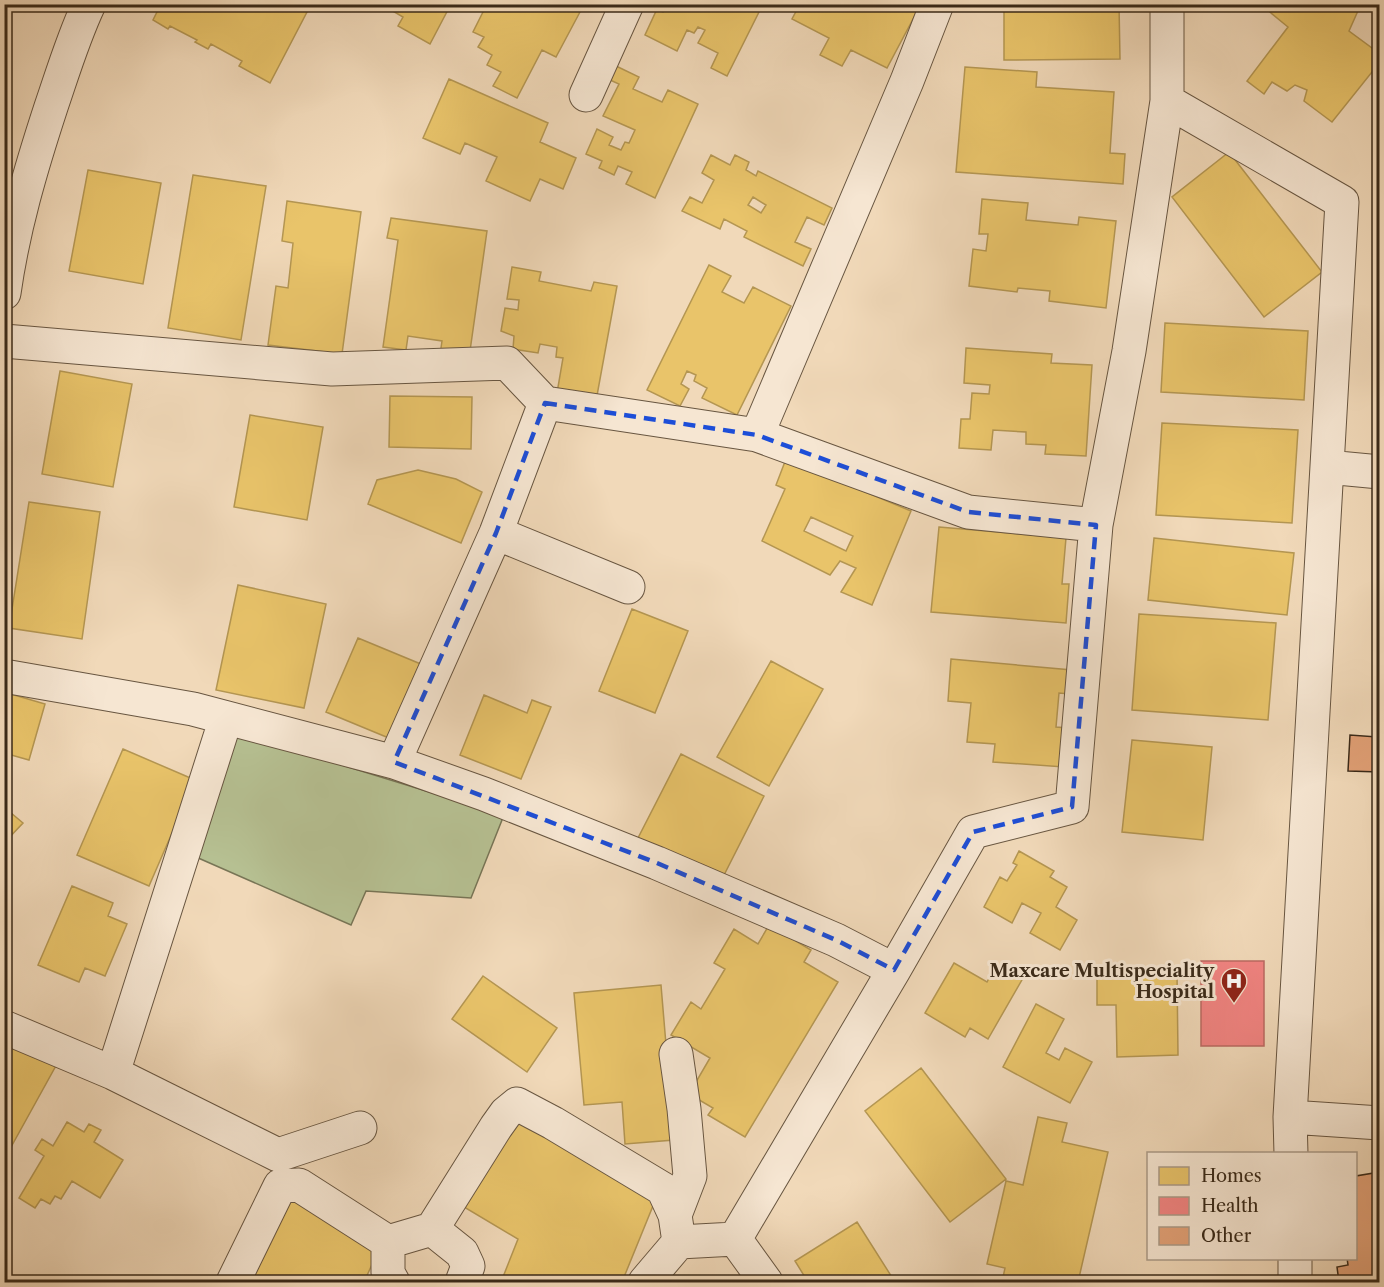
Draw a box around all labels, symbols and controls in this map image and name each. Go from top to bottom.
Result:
place label: Maxcare Multispeciality Hospital [990,960,1215,1003]
hospital icon: Maxcare Multispeciality Hospital [1219,966,1249,1004]
legend [1147,1152,1357,1260]
text: Homes [1201,1165,1262,1187]
text: Health [1201,1195,1259,1217]
text: Other [1201,1225,1252,1247]

